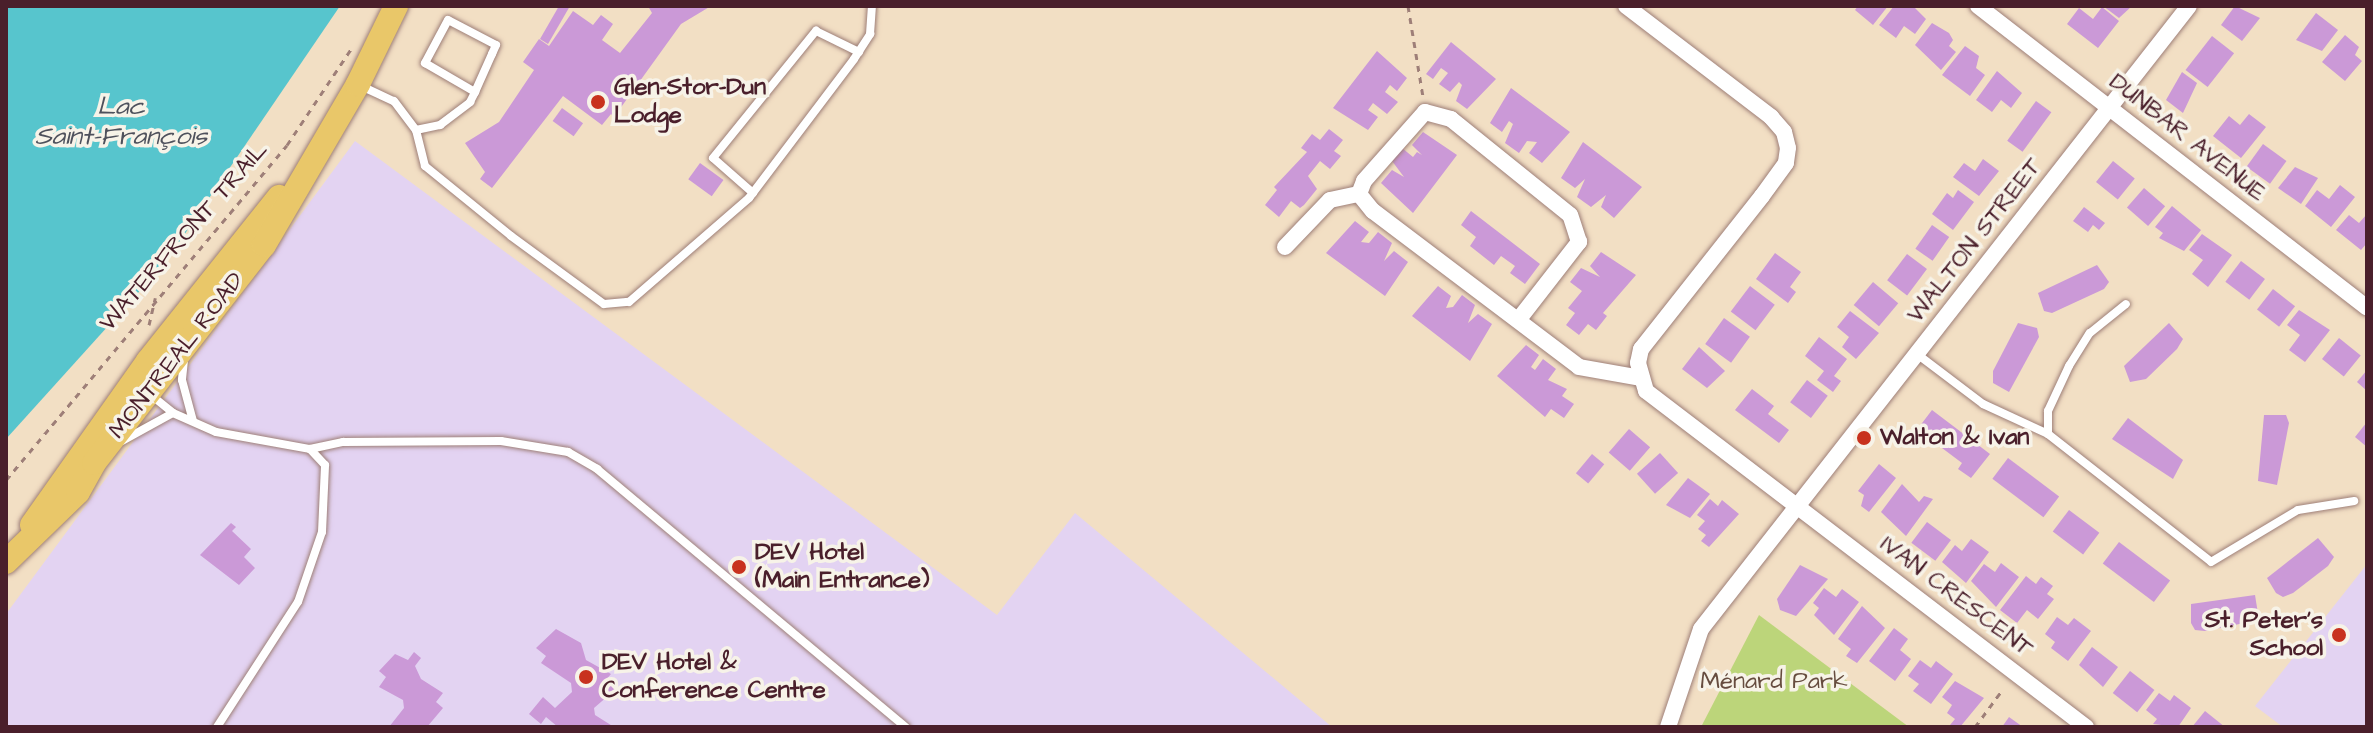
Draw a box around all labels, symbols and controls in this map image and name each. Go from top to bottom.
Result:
street label: DUNBAR AVENUE [2103,68,2271,208]
place label: Glen-Stor-Dun Lodge [614,74,766,130]
water label: Lac Saint-François [35,91,207,152]
marker: Glen-Stor-Dun Lodge [589,93,607,111]
street label: WATERFRONT TRAIL [94,136,274,338]
street label: WALTON STREET [1902,153,2048,329]
street label: MONTREAL ROAD [103,267,251,445]
place label: Walton & Ivan [1880,424,2029,452]
marker: Walton & Ivan [1855,429,1873,447]
street label: IVAN CRESCENT [1874,530,2038,664]
place label: DEV Hotel (Main Entrance) [755,539,929,595]
marker: DEV Hotel (Main Entrance) [730,558,748,576]
place label: St. Peter's School [2205,607,2323,663]
marker: St. Peter's School [2330,626,2348,644]
place label: DEV Hotel & Conference Centre [602,649,826,705]
marker: DEV Hotel & Conference Centre [577,668,595,686]
park label: Ménard Park [1700,668,1848,696]

